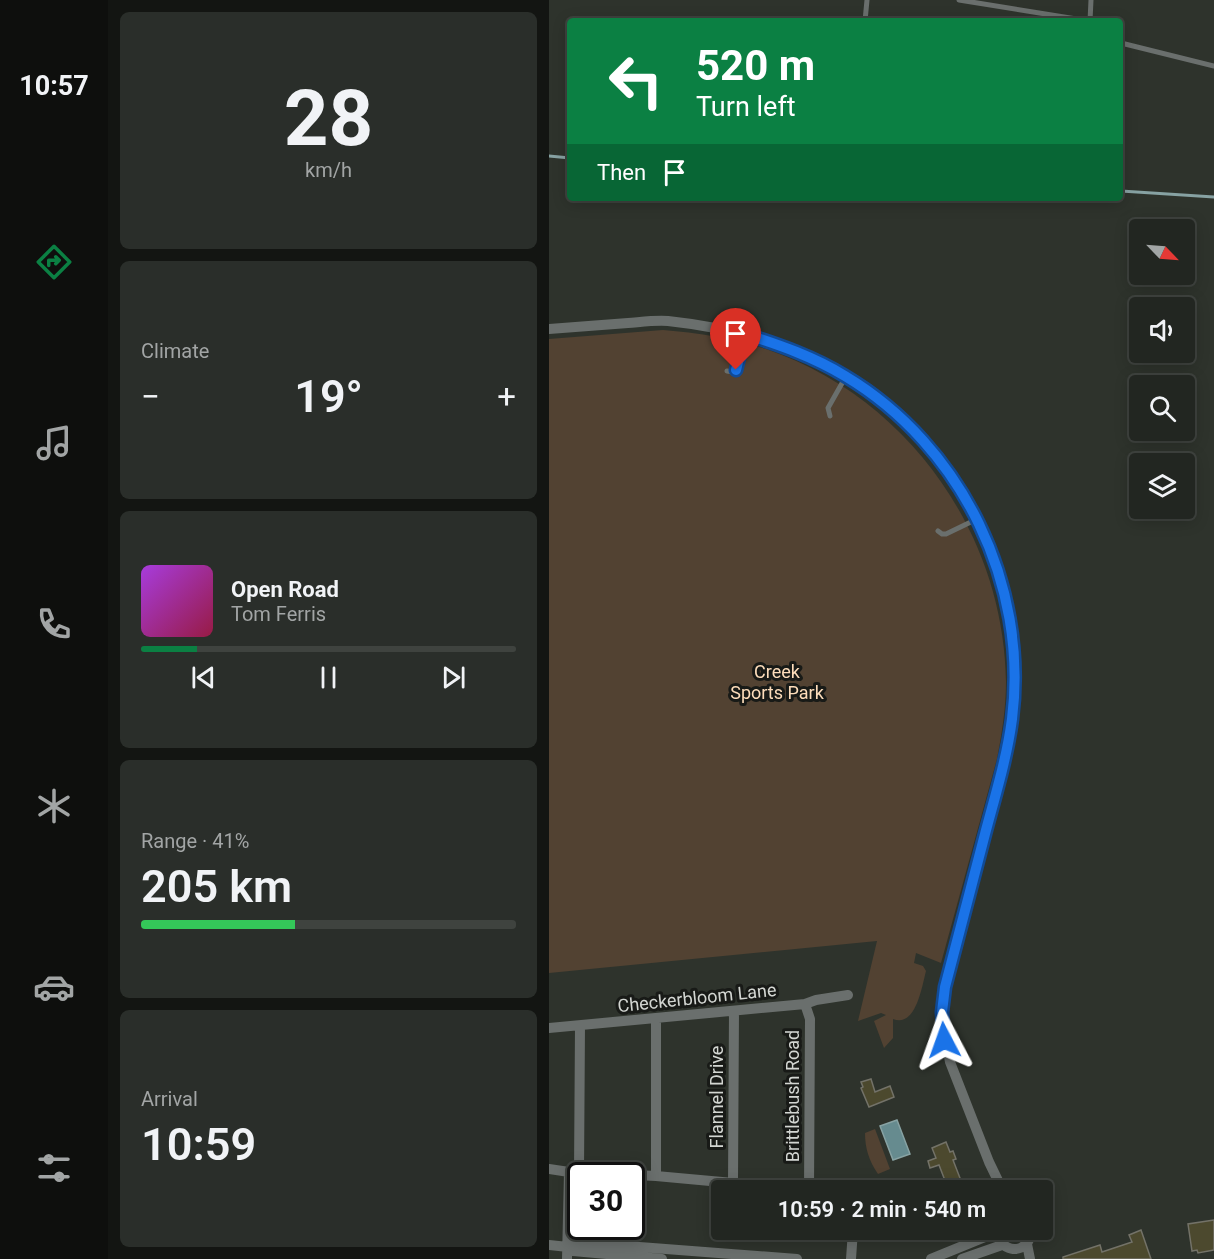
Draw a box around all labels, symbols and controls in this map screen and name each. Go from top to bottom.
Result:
text: 520 m [696,41,815,90]
icon: left [597,42,675,120]
text: 10:57 [19,70,89,102]
text: 28 [284,73,373,164]
text: Turn left [696,91,796,123]
icon: arrive [658,156,691,189]
text: km/h [305,158,352,182]
text: Then [597,160,646,185]
north arrow [1129,219,1195,285]
map controls [1129,219,1195,519]
icon: directions [33,241,75,283]
button: sound [1129,297,1195,363]
pin [710,308,761,370]
icon: arrive [719,317,752,350]
text: Climate [141,339,209,363]
text: 19° [294,370,363,423]
button: search [1129,375,1195,441]
text: − [141,377,160,416]
text: + [497,377,516,416]
icon: music [33,422,75,464]
button: layers [1129,453,1195,519]
text: Open Road [231,577,339,602]
text: Tom Ferris [231,602,326,626]
icon: phone [33,603,75,645]
icon: previous [187,661,220,694]
icon: pause [312,661,345,694]
icon: next [437,661,470,694]
park label: Creek Sports Park [730,661,825,703]
icon: climate [33,785,75,827]
text: Range · 41% [141,829,249,853]
text: 205 km [141,860,292,913]
icon: car [33,966,75,1008]
street label: Checkerbloom Lane [617,979,777,1016]
position arrow [912,1008,976,1072]
street label: Brittlebush Road [782,1030,803,1162]
street label: Flannel Drive [706,1046,727,1148]
text: Arrival [141,1087,198,1111]
text: 10:59 [141,1118,256,1171]
icon: filters [33,1147,75,1189]
speed limit sign: 30 [567,1162,645,1240]
text: 10:59 · 2 min · 540 m [778,1197,986,1222]

